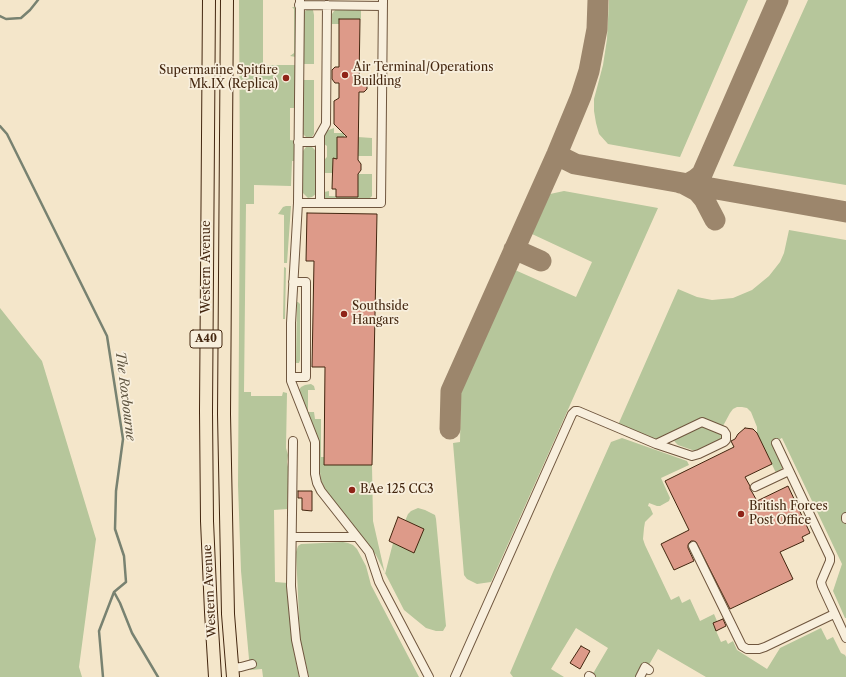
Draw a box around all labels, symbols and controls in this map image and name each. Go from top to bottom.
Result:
place label: Air Terminal/Operations Building [353,61,493,89]
place label: Supermarine Spitfire Mk.IX (Replica) [159,64,278,92]
marker: Air Terminal/Operations Building [340,70,350,80]
marker: Supermarine Spitfire Mk.IX (Replica) [281,73,291,83]
street label: Western Avenue [200,220,214,314]
place label: Southside Hangars [352,300,409,328]
marker: Southside Hangars [339,309,349,319]
road number: A40 [190,330,222,348]
water label: The Roxbourne [112,350,138,442]
place label: BAe 125 CC3 [360,483,434,497]
marker: BAe 125 CC3 [347,485,357,495]
place label: British Forces Post Office [749,500,828,528]
marker: British Forces Post Office [736,509,746,519]
street label: Western Avenue [200,544,220,638]

